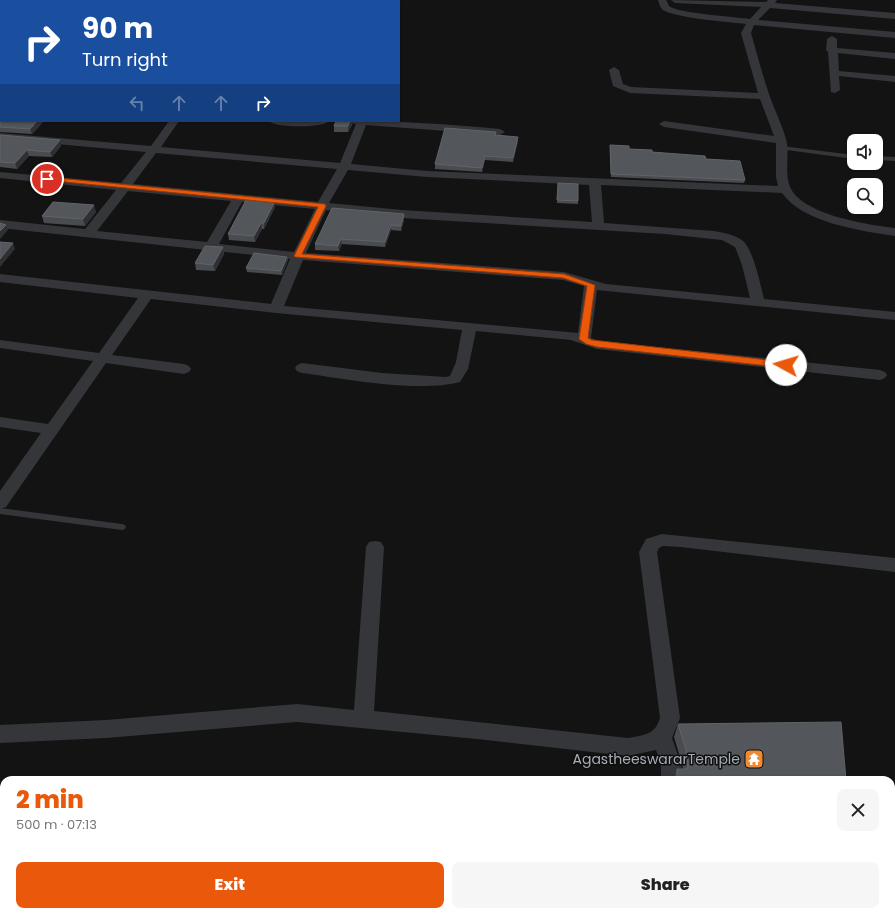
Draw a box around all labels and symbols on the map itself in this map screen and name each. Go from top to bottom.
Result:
pin [30,162,64,196]
position arrow [765,344,807,386]
temple icon: AgastheeswararTemple [743,748,765,770]
place label: AgastheeswararTemple [572,749,740,769]

